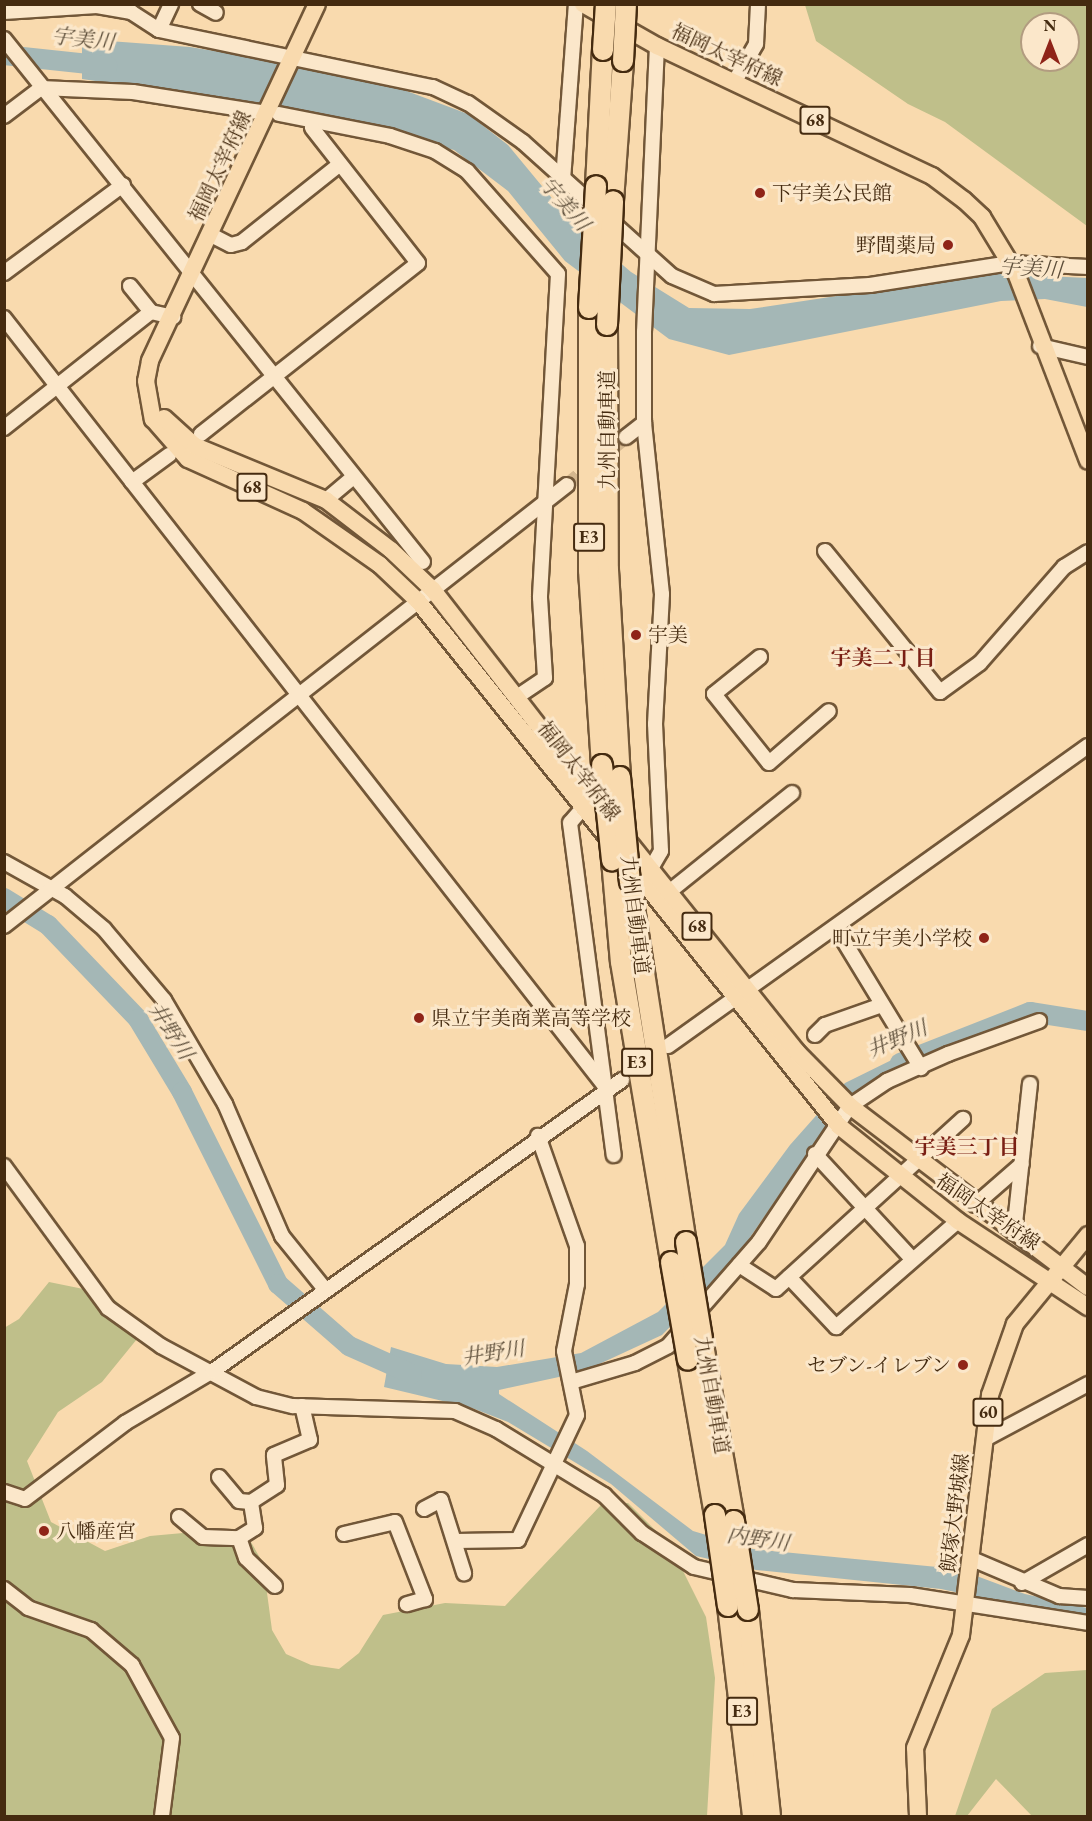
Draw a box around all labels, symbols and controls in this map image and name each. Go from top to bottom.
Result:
north arrow [1020,12,1080,72]
text: N [1044,15,1056,36]
street label: 福岡太宰府線 [668,19,786,91]
water label: 宇美川 [50,23,116,55]
road number: 68 [798,105,832,135]
street label: 福岡太宰府線 [184,107,256,225]
water label: 宇美川 [535,172,595,236]
place label: 下宇美公民館 [772,181,892,205]
marker: 下宇美公民館 [753,186,767,200]
place label: 野間薬局 [856,233,936,257]
marker: 野間薬局 [941,238,955,252]
water label: 宇美川 [999,253,1063,283]
street label: 九州自動車道 [595,370,619,490]
road number: 68 [236,472,268,502]
road number: E3 [572,522,606,552]
place label: 宇美 [648,623,688,647]
marker: 宇美 [629,628,643,642]
district label: 宇美二丁目 [831,645,935,671]
street label: 福岡太宰府線 [533,716,625,826]
street label: 九州自動車道 [616,854,654,976]
road number: 68 [680,911,714,941]
place label: 町立宇美小学校 [832,926,972,950]
marker: 町立宇美小学校 [977,931,991,945]
water label: 井野川 [143,998,199,1064]
place label: 県立宇美商業高等学校 [431,1006,631,1030]
marker: 県立宇美商業高等学校 [412,1011,426,1025]
water label: 井野川 [863,1015,931,1063]
road number: E3 [620,1047,654,1077]
district label: 宇美三丁目 [915,1134,1019,1160]
street label: 福岡太宰府線 [932,1169,1044,1255]
street label: 九州自動車道 [690,1334,734,1456]
water label: 井野川 [460,1336,526,1370]
place label: セブン-イレブン [806,1353,951,1377]
marker: セブン-イレブン [956,1358,970,1372]
road number: 60 [972,1397,1004,1427]
street label: 飯塚大野城線 [936,1452,974,1574]
place label: 八幡産宮 [56,1519,136,1543]
water label: 内野川 [725,1522,791,1556]
marker: 八幡産宮 [37,1524,51,1538]
road number: E3 [726,1696,758,1726]

